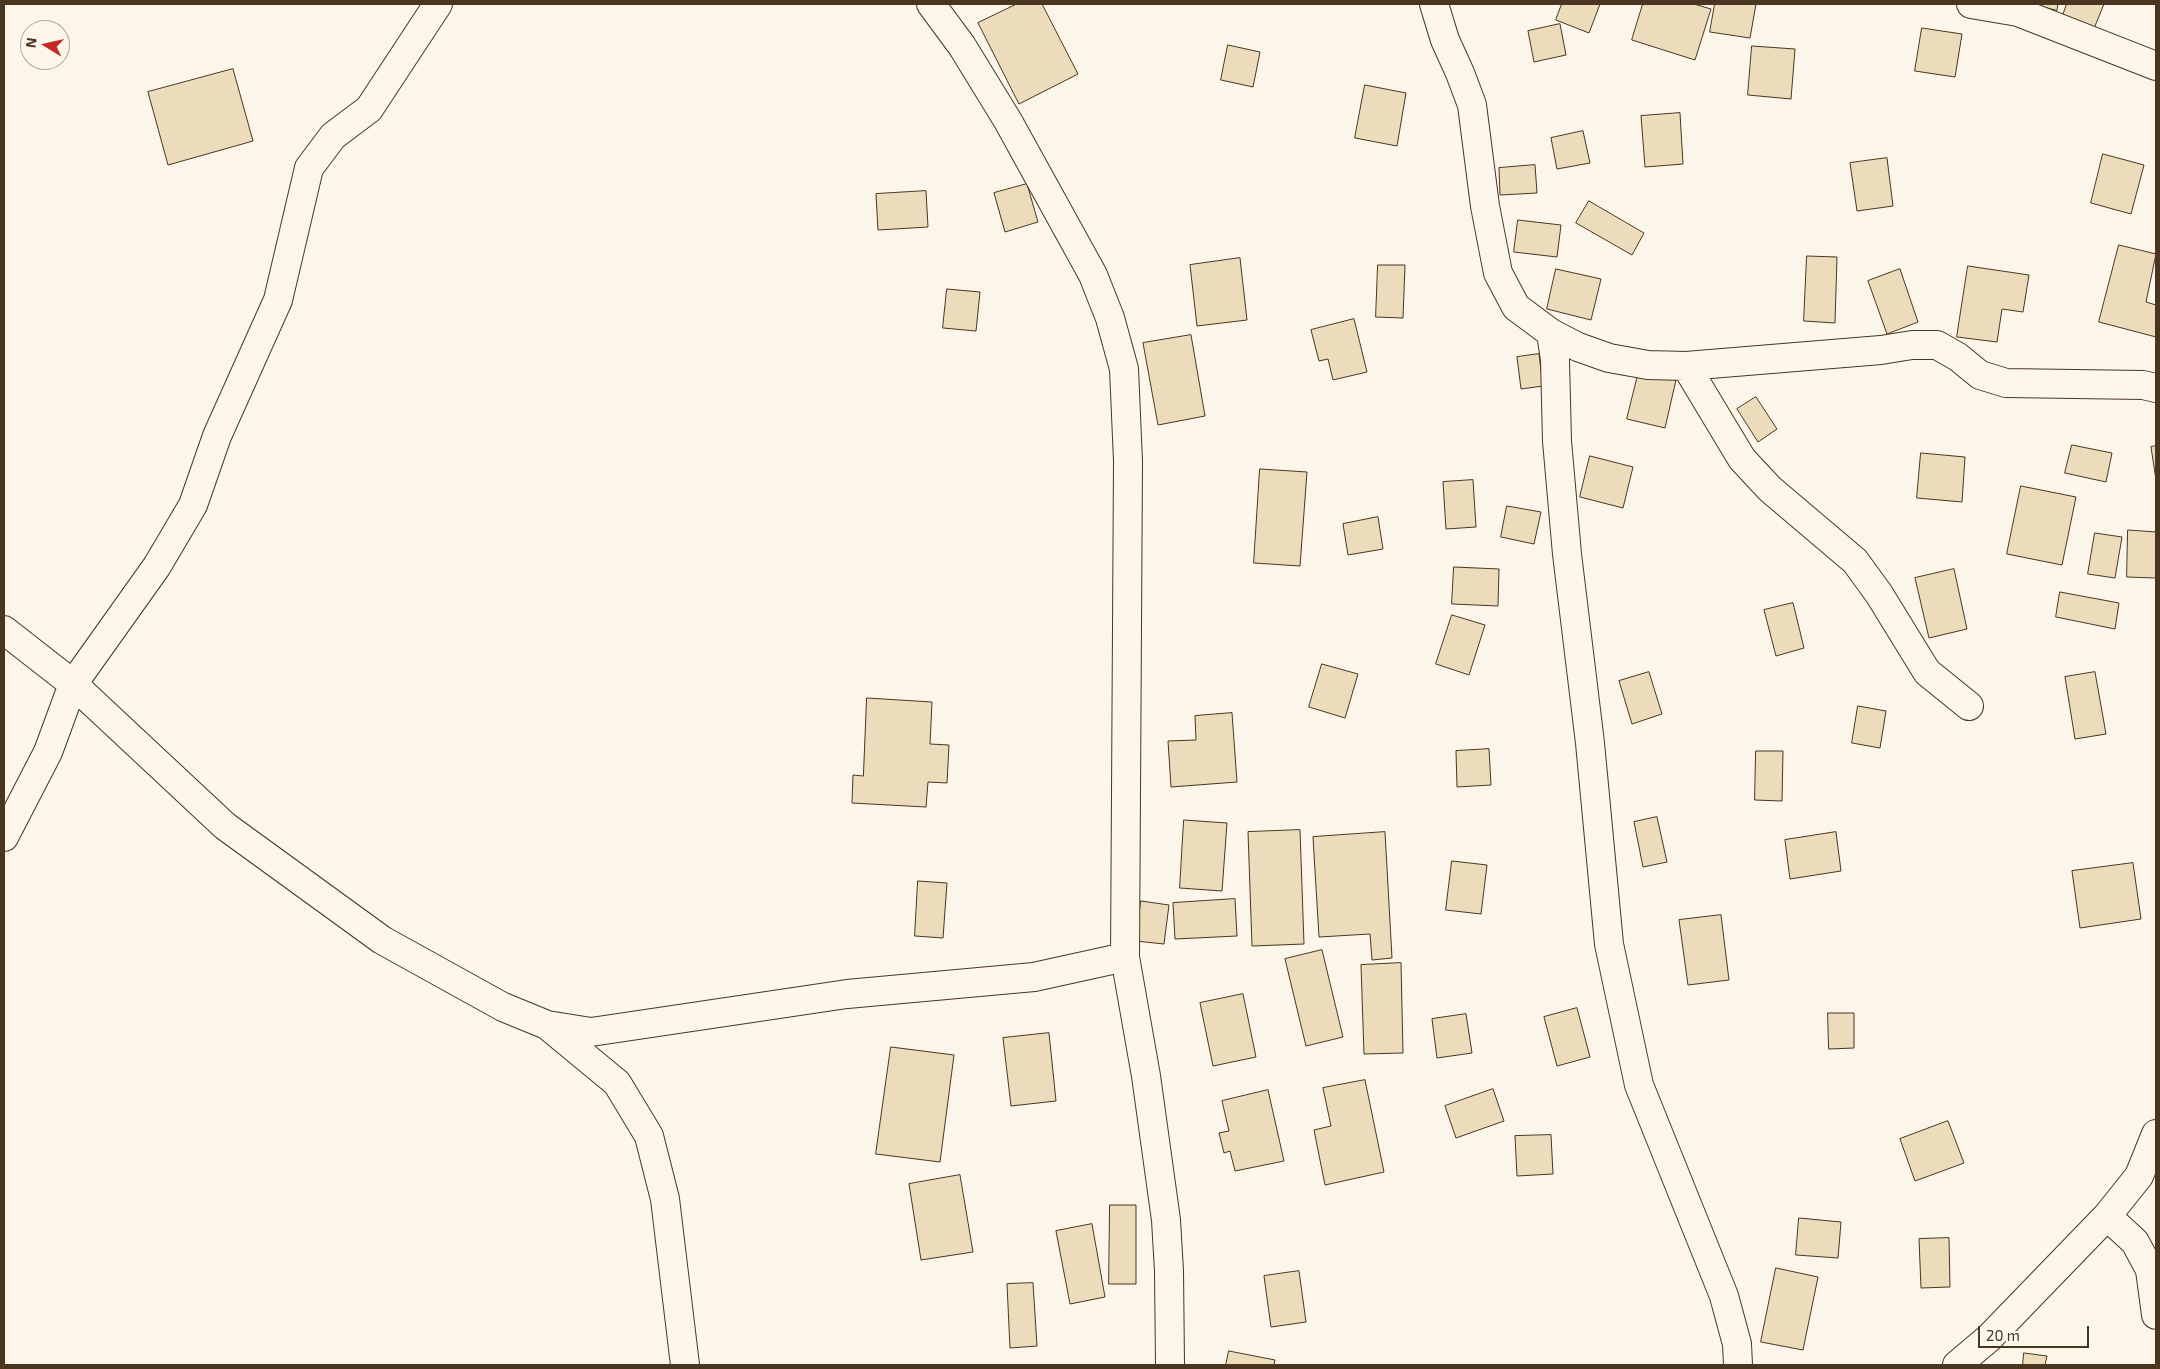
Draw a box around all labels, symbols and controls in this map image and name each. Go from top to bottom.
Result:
north arrow [20,20,70,70]
text: N [21,36,40,49]
scale bar [1980,1316,2091,1348]
text: 20 m [1986,1326,2020,1344]

